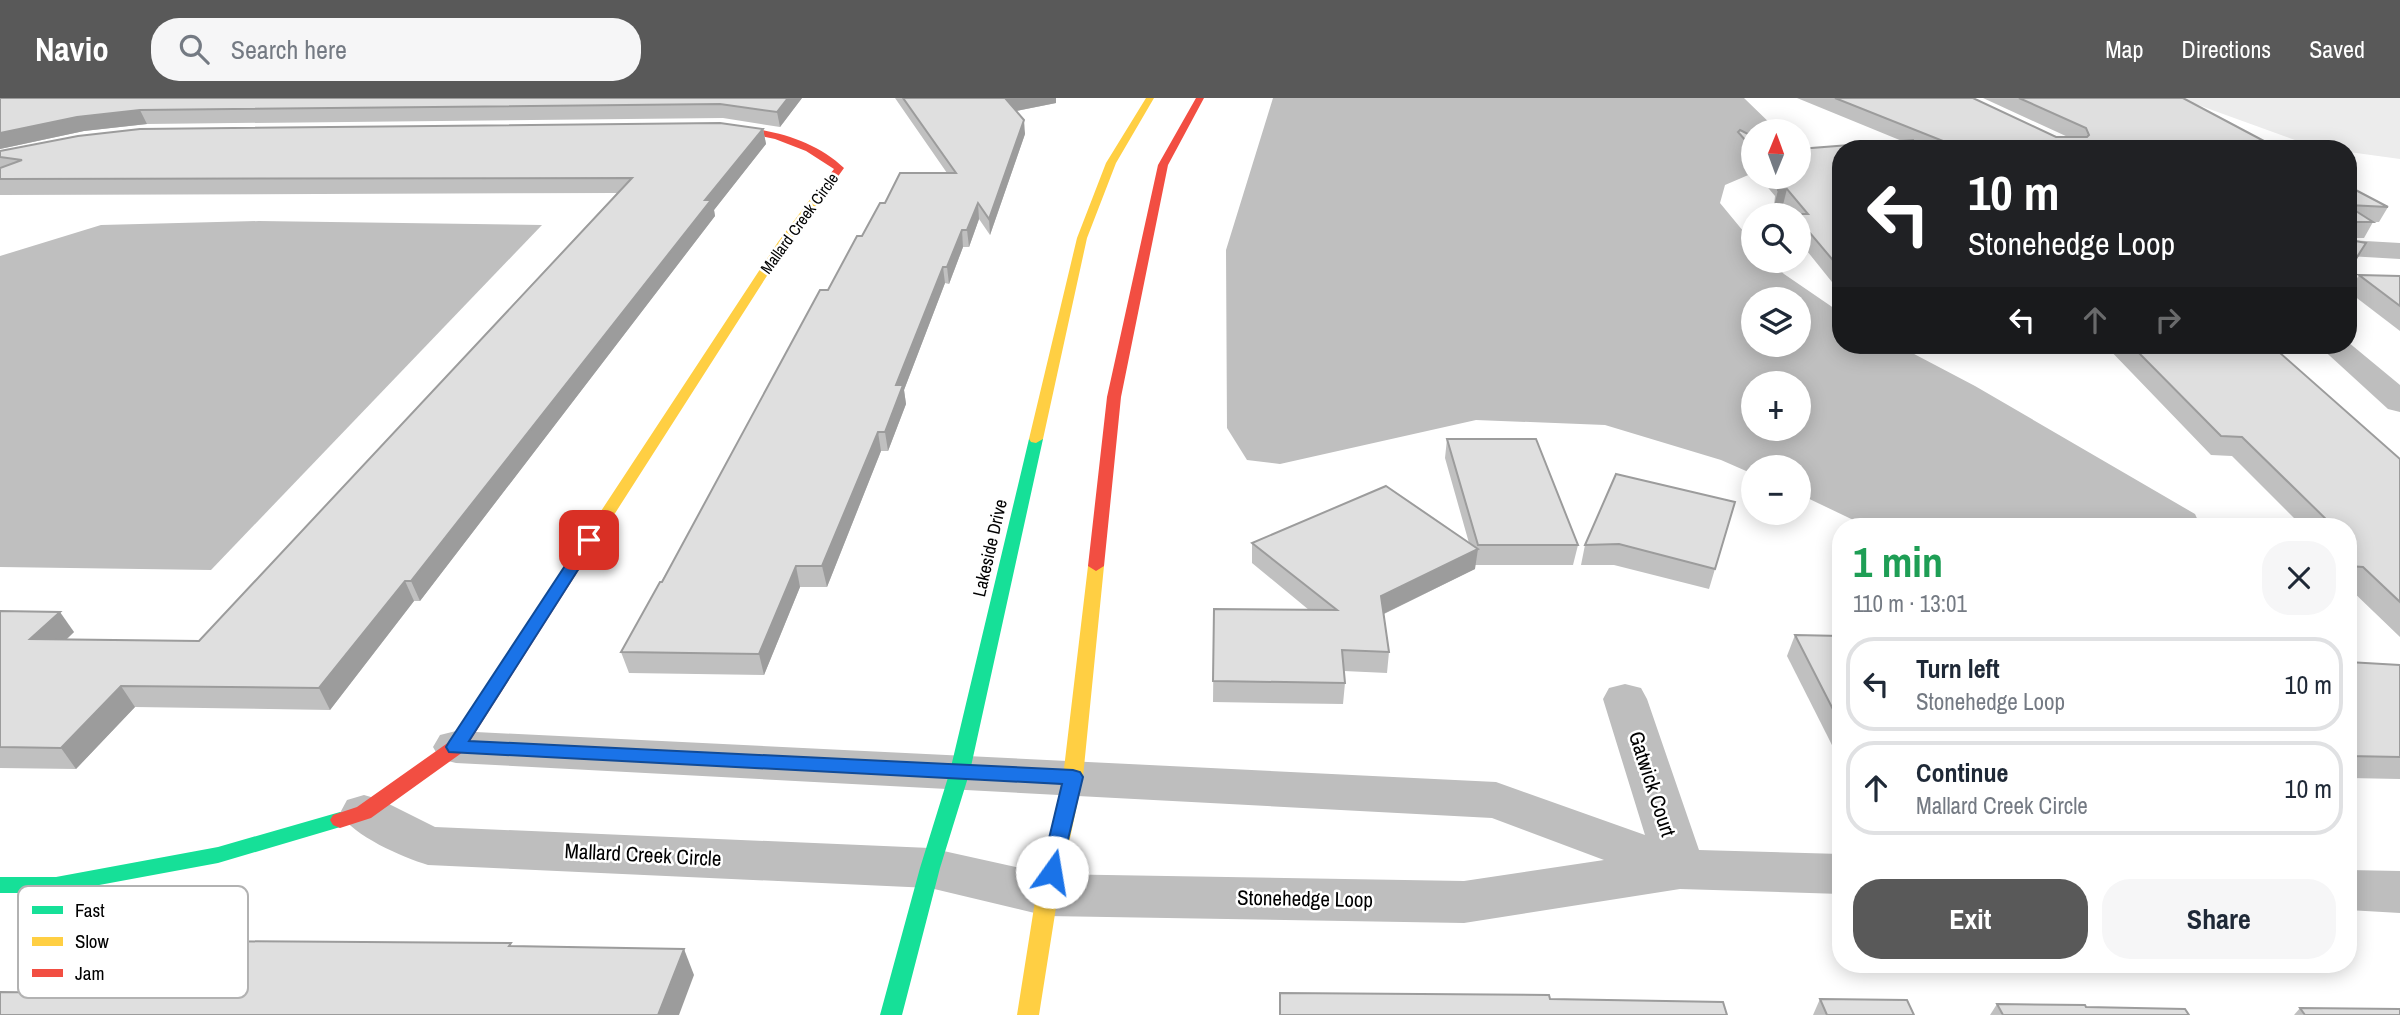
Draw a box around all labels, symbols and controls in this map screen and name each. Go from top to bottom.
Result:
search box [151,18,641,81]
text: Navio [35,27,109,71]
icon: search [175,30,213,68]
text: Search here [231,32,347,67]
text: Map [2105,33,2143,65]
text: Directions [2181,33,2271,65]
text: Saved [2309,33,2365,65]
north arrow [1741,119,1811,189]
map controls [1741,119,1811,525]
text: 10 m [1968,159,2060,225]
street label: Mallard Creek Circle [755,168,843,278]
icon: left [1853,168,1944,259]
button: search [1741,203,1811,273]
text: Stonehedge Loop [1968,222,2175,265]
button: layers [1741,287,1811,357]
icon: left [2003,301,2041,339]
icon: ahead [2076,301,2114,339]
icon: right [2149,301,2187,339]
button: + [1741,371,1811,441]
button: − [1741,455,1811,525]
street label: Lakeside Drive [966,497,1013,599]
pin [559,510,619,570]
icon: arrive [570,521,608,559]
text: 1 min [1853,534,1943,590]
button: close [2262,541,2336,615]
text: 110 m · 13:01 [1853,588,1967,619]
text: Turn left [1916,651,2000,686]
icon: left [1857,665,1895,703]
text: 10 m [2285,667,2332,702]
text: Stonehedge Loop [1916,686,2065,717]
street label: Gatwick Court [1622,727,1683,840]
text: Continue [1916,755,2008,790]
icon: ahead [1857,769,1895,807]
text: 10 m [2285,771,2332,806]
text: Mallard Creek Circle [1916,790,2088,821]
position arrow [1015,835,1089,909]
street label: Mallard Creek Circle [564,836,722,873]
button: Exit [1853,879,2088,959]
button: Share [2102,879,2336,959]
street label: Stonehedge Loop [1237,883,1373,914]
legend [18,886,248,998]
text: Fast [75,897,105,923]
text: Slow [75,928,110,954]
text: Jam [75,960,104,986]

